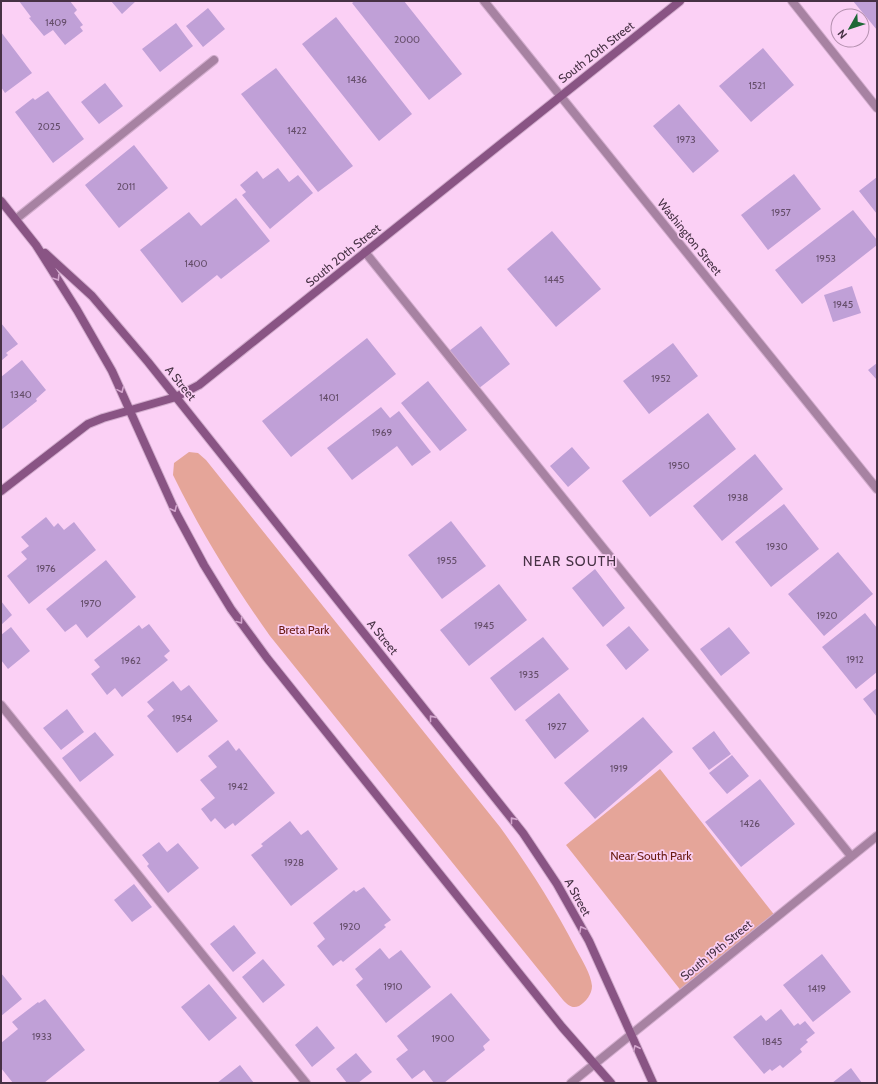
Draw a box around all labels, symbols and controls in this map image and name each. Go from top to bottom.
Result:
north arrow [830,8,870,48]
house number: 1409 [45,16,67,29]
street label: South 20th Street [555,18,637,86]
text: N [834,27,850,42]
house number: 2000 [394,33,420,46]
house number: 1436 [347,73,367,86]
house number: 1521 [748,79,766,92]
house number: 2025 [38,120,60,133]
house number: 1422 [287,124,307,137]
house number: 1973 [676,133,696,146]
house number: 2011 [117,180,135,193]
street label: Washington Street [655,196,725,278]
house number: 1957 [771,206,791,219]
street label: South 20th Street [303,220,383,290]
house number: 1953 [816,252,836,265]
house number: 1400 [184,257,208,270]
house number: 1445 [544,273,564,286]
one-way arrow [52,274,60,281]
house number: 1945 [833,298,853,311]
street label: A Street [162,362,200,404]
house number: 1952 [651,372,671,385]
one-way arrow [116,386,124,394]
house number: 1340 [10,388,32,401]
house number: 1401 [319,391,339,404]
house number: 1969 [372,426,392,439]
house number: 1950 [668,459,690,472]
house number: 1938 [728,491,748,504]
one-way arrow [169,505,177,513]
house number: 1930 [766,540,788,553]
district label: NEAR SOUTH [523,552,617,570]
house number: 1955 [437,554,457,567]
house number: 1976 [36,562,56,575]
house number: 1970 [81,597,101,610]
house number: 1920 [816,609,838,622]
street label: A Street [364,616,402,658]
one-way arrow [235,617,243,624]
house number: 1945 [474,619,494,632]
park label: Breta Park [278,622,330,637]
house number: 1912 [846,653,864,666]
house number: 1962 [121,654,141,667]
house number: 1935 [519,668,539,681]
house number: 1954 [172,712,192,725]
one-way arrow [430,716,437,723]
house number: 1927 [547,720,567,733]
house number: 1919 [610,762,628,775]
house number: 1942 [228,780,248,793]
one-way arrow [511,817,518,824]
house number: 1426 [740,817,760,830]
park label: Near South Park [610,848,692,863]
house number: 1928 [284,856,304,869]
street label: A Street [562,875,594,919]
street label: South 19th Street [677,916,755,984]
house number: 1920 [339,920,361,933]
one-way arrow [580,926,587,934]
house number: 1910 [383,980,403,993]
house number: 1419 [808,982,826,995]
house number: 1933 [32,1030,52,1043]
house number: 1900 [432,1032,454,1045]
house number: 1845 [762,1035,782,1048]
one-way arrow [633,1044,641,1052]

